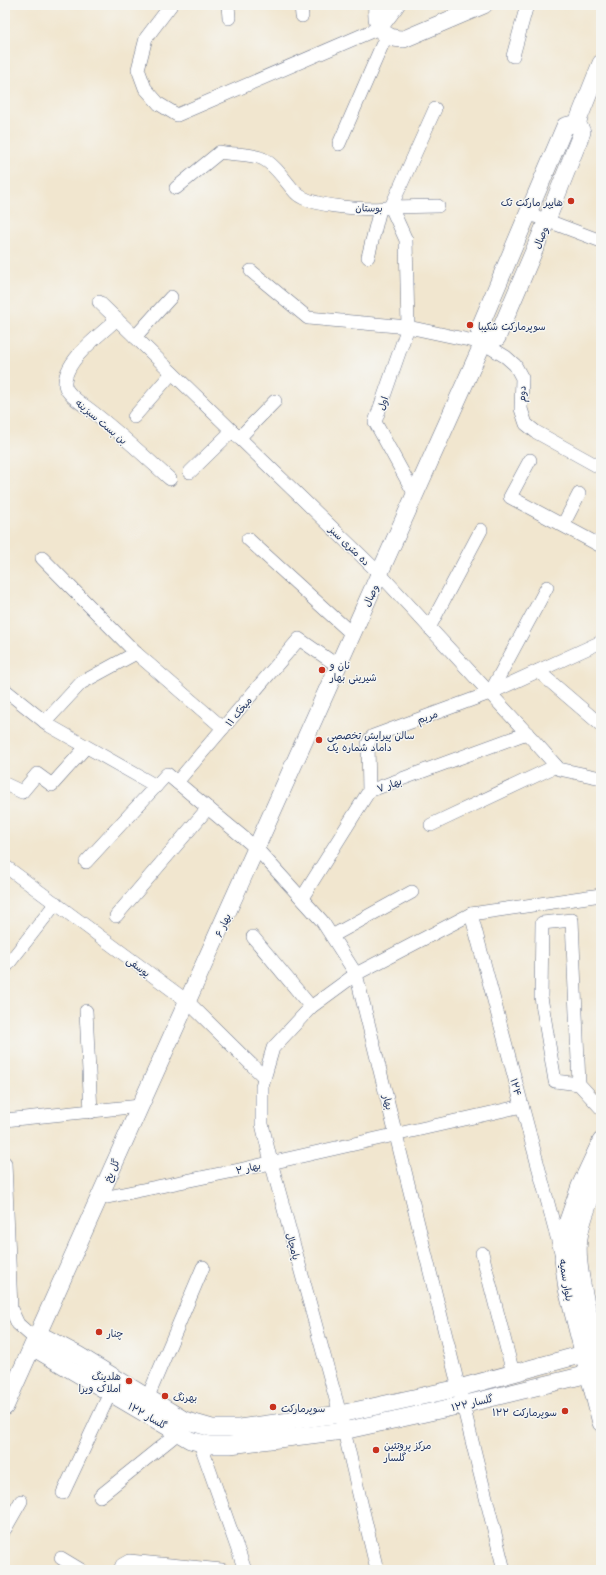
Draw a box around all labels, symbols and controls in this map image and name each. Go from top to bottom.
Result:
place label: هایپر مارکت تک [501,194,563,209]
marker: هایپر مارکت تک [566,196,576,206]
street label: بوستان [355,199,383,215]
street label: وصال [529,223,551,251]
place label: سوپرمارکت شکیبا [478,318,546,333]
marker: سوپرمارکت شکیبا [465,320,475,330]
street label: دوم [513,385,531,402]
street label: اول [373,394,391,412]
street label: بن بست سبزینه [73,395,131,447]
street label: ده متری سبز [325,521,374,569]
street label: وصال [358,581,382,609]
place label: نان و شیرینی بهار [329,657,377,685]
marker: نان و شیرینی بهار [317,665,327,675]
street label: میخک ۱۱ [221,693,255,729]
street label: مریم [414,705,440,728]
place label: سالن پیرایش تخصصی داماد شماره یک [327,727,415,754]
marker: سالن پیرایش تخصصی داماد شماره یک [314,735,324,745]
street label: بهار ۷ [374,773,404,795]
street label: بهار ۶ [210,911,234,939]
street label: یوسفی [123,952,154,981]
street label: ۱۲۴ [507,1076,527,1098]
street label: بهار [380,1092,398,1111]
street label: گل یخ [99,1156,124,1184]
street label: بهار ۲ [234,1157,262,1177]
street label: پامچال [283,1231,305,1261]
street label: بلوار سمیه [556,1258,578,1302]
place label: چنار [106,1325,124,1340]
marker: چنار [94,1327,104,1337]
place label: هلدینگ املاک ویرا [79,1368,121,1395]
marker: هلدینگ املاک ویرا [124,1376,134,1386]
place label: بهرنگ [173,1389,197,1404]
street label: گلسار ۱۲۲ [450,1390,494,1414]
marker: بهرنگ [160,1391,170,1401]
street label: گلسار ۱۲۲ [126,1398,170,1432]
place label: سوپرمارکت [281,1400,326,1415]
marker: سوپرمارکت [268,1402,278,1412]
place label: سوپرمارکت ۱۲۲ [492,1404,557,1419]
marker: سوپرمارکت ۱۲۲ [560,1406,570,1416]
place label: مرکز پروتئین گلسار [383,1437,432,1464]
marker: مرکز پروتئین گلسار [371,1445,381,1455]

